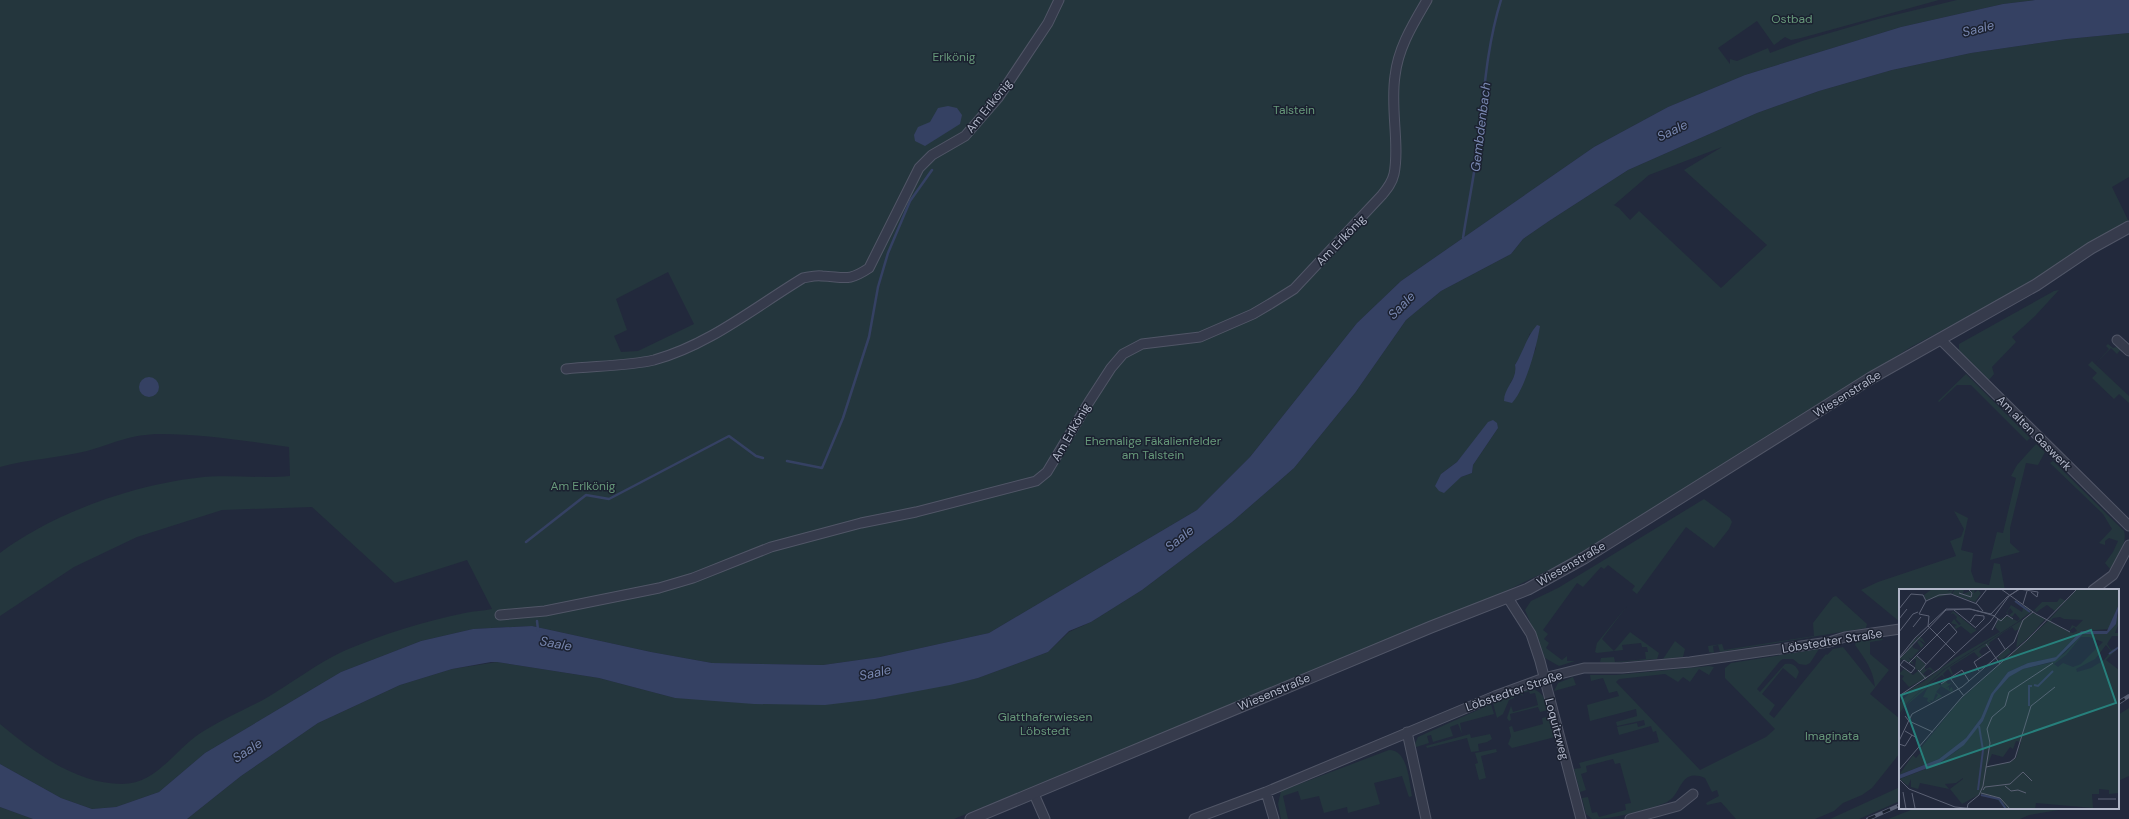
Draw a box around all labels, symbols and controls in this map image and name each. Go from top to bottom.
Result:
park label: Ostbad [1771,11,1813,27]
water label: Saale [1960,16,1996,41]
park label: Erlkönig [932,49,976,65]
street label: Am Erlkönig [962,75,1016,136]
water label: Gembdenbach [1467,81,1494,173]
park label: Talstein [1273,102,1315,118]
water label: Saale [1654,116,1690,145]
street label: Am Erlkönig [1313,211,1370,269]
water label: Saale [1384,288,1419,323]
street label: Wiesenstraße [1810,367,1884,421]
street label: Am alten Gaswerk [1993,392,2075,474]
street label: Am Erlkönig [1048,400,1094,464]
park label: Ehemalige Fäkalienfelder am Talstein [1085,433,1222,463]
park label: Am Erlkönig [551,478,616,494]
water label: Saale [1161,522,1197,555]
street label: Wiesenstraße [1534,538,1609,590]
inset map [1899,589,2119,809]
street label: Löbstedter Straße [1781,625,1884,657]
water label: Saale [539,632,573,655]
water label: Saale [858,661,893,684]
street label: Löbstedter Straße [1463,667,1565,715]
street label: Wiesenstraße [1235,670,1313,714]
street label: Loquitzweg [1541,696,1573,762]
park label: Glatthaferwiesen Löbstedt [998,709,1092,739]
park label: Imaginata [1805,728,1859,744]
water label: Saale [229,735,265,766]

